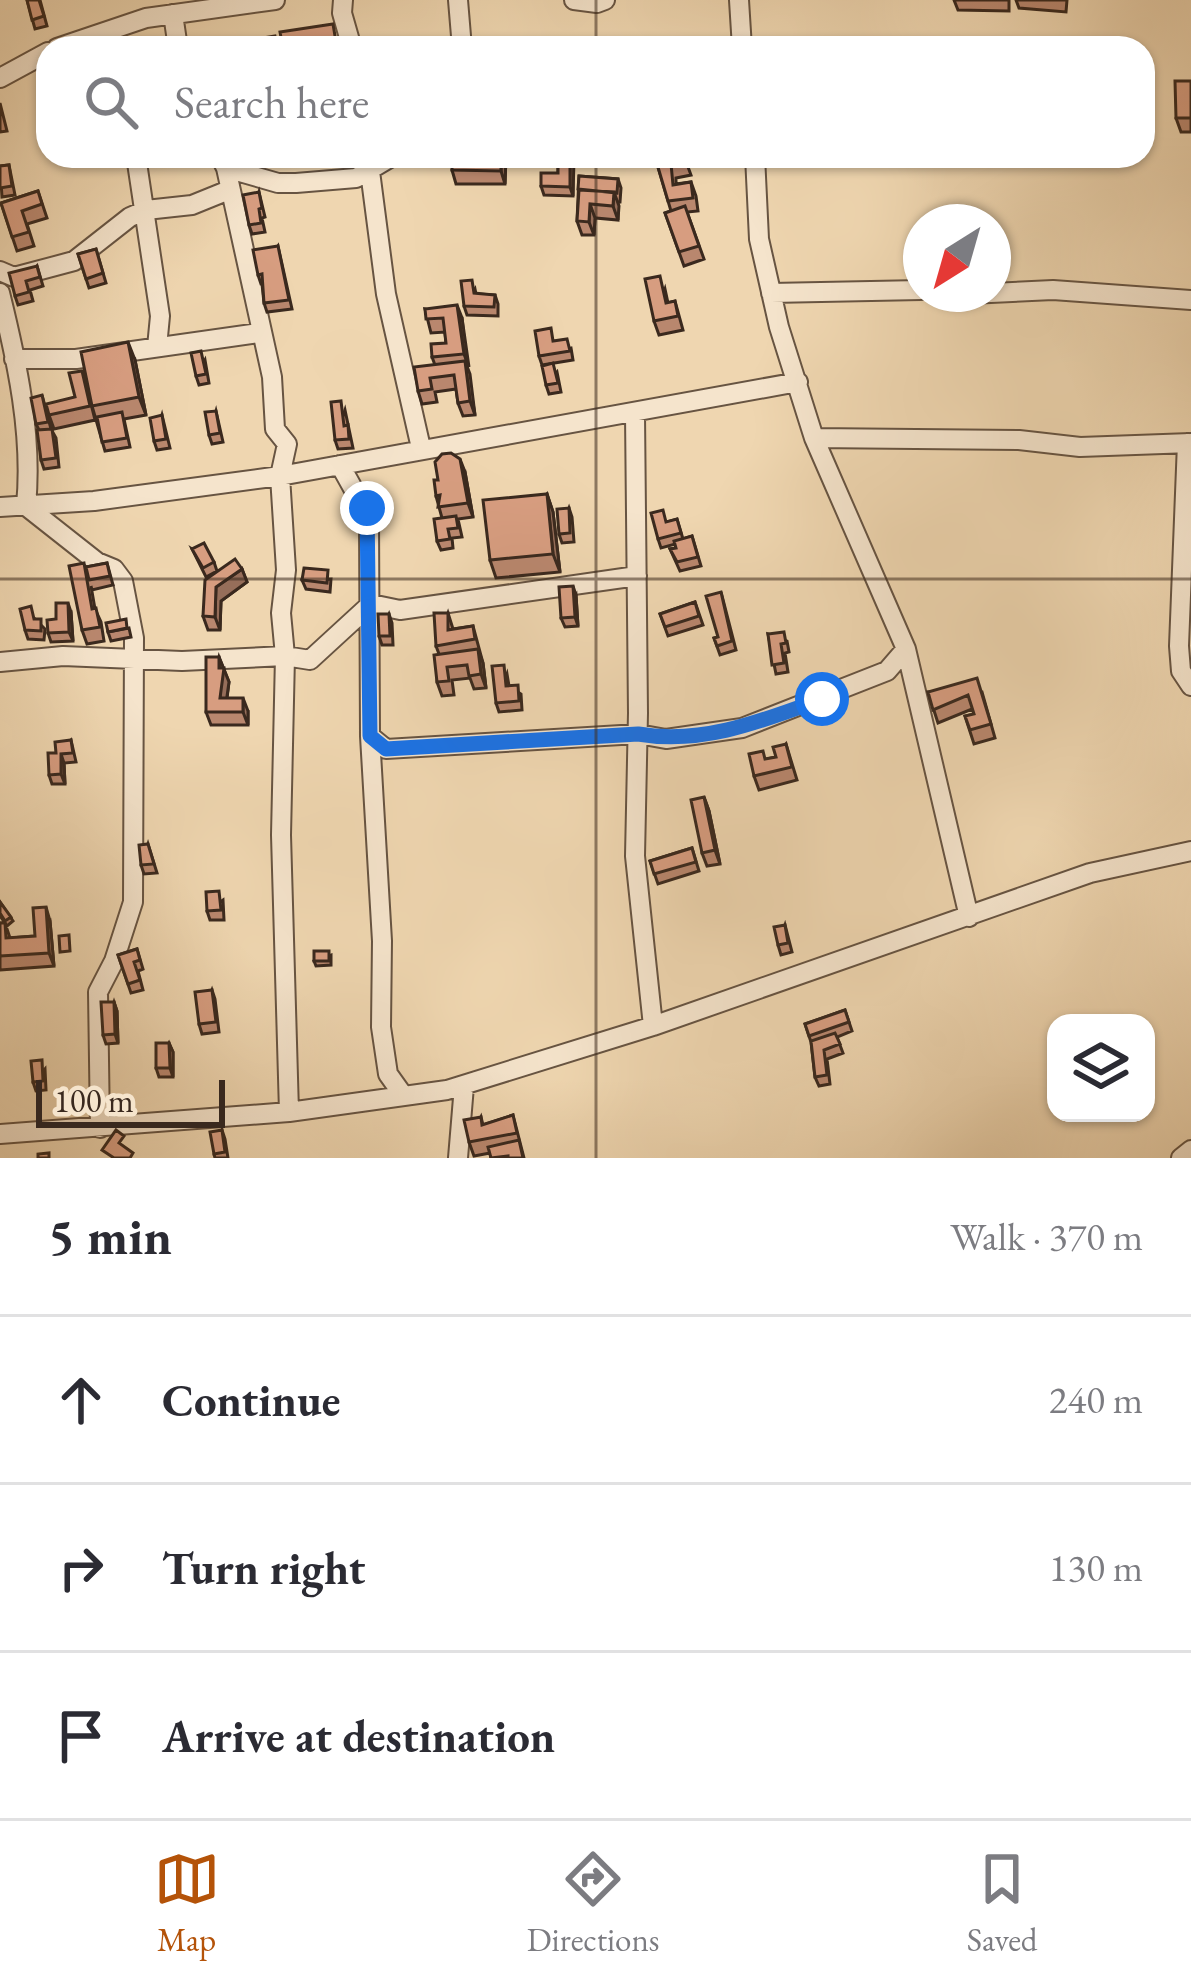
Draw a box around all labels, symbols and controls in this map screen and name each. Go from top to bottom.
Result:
search box [36,36,1155,168]
icon: search [78,69,144,135]
text: Search here [174,73,369,131]
north arrow [903,204,1011,312]
route end [340,481,394,535]
route start [795,672,849,726]
map controls [1047,1014,1155,1122]
button: layers [1047,1014,1155,1122]
scale bar [36,1074,225,1127]
text: 100 m [54,1079,134,1122]
text: 5 min [48,1203,172,1269]
text: Walk · 370 m [950,1211,1143,1262]
icon: ahead [48,1367,114,1433]
text: Continue [162,1371,340,1429]
text: 240 m [1049,1374,1143,1425]
icon: right [48,1535,114,1601]
text: Turn right [162,1539,365,1597]
text: 130 m [1049,1542,1143,1593]
icon: arrive [48,1703,114,1769]
text: Arrive at destination [162,1707,555,1765]
tab: Map [154,1846,220,1961]
tab: Directions [527,1846,660,1961]
tab: Saved [967,1846,1037,1961]

